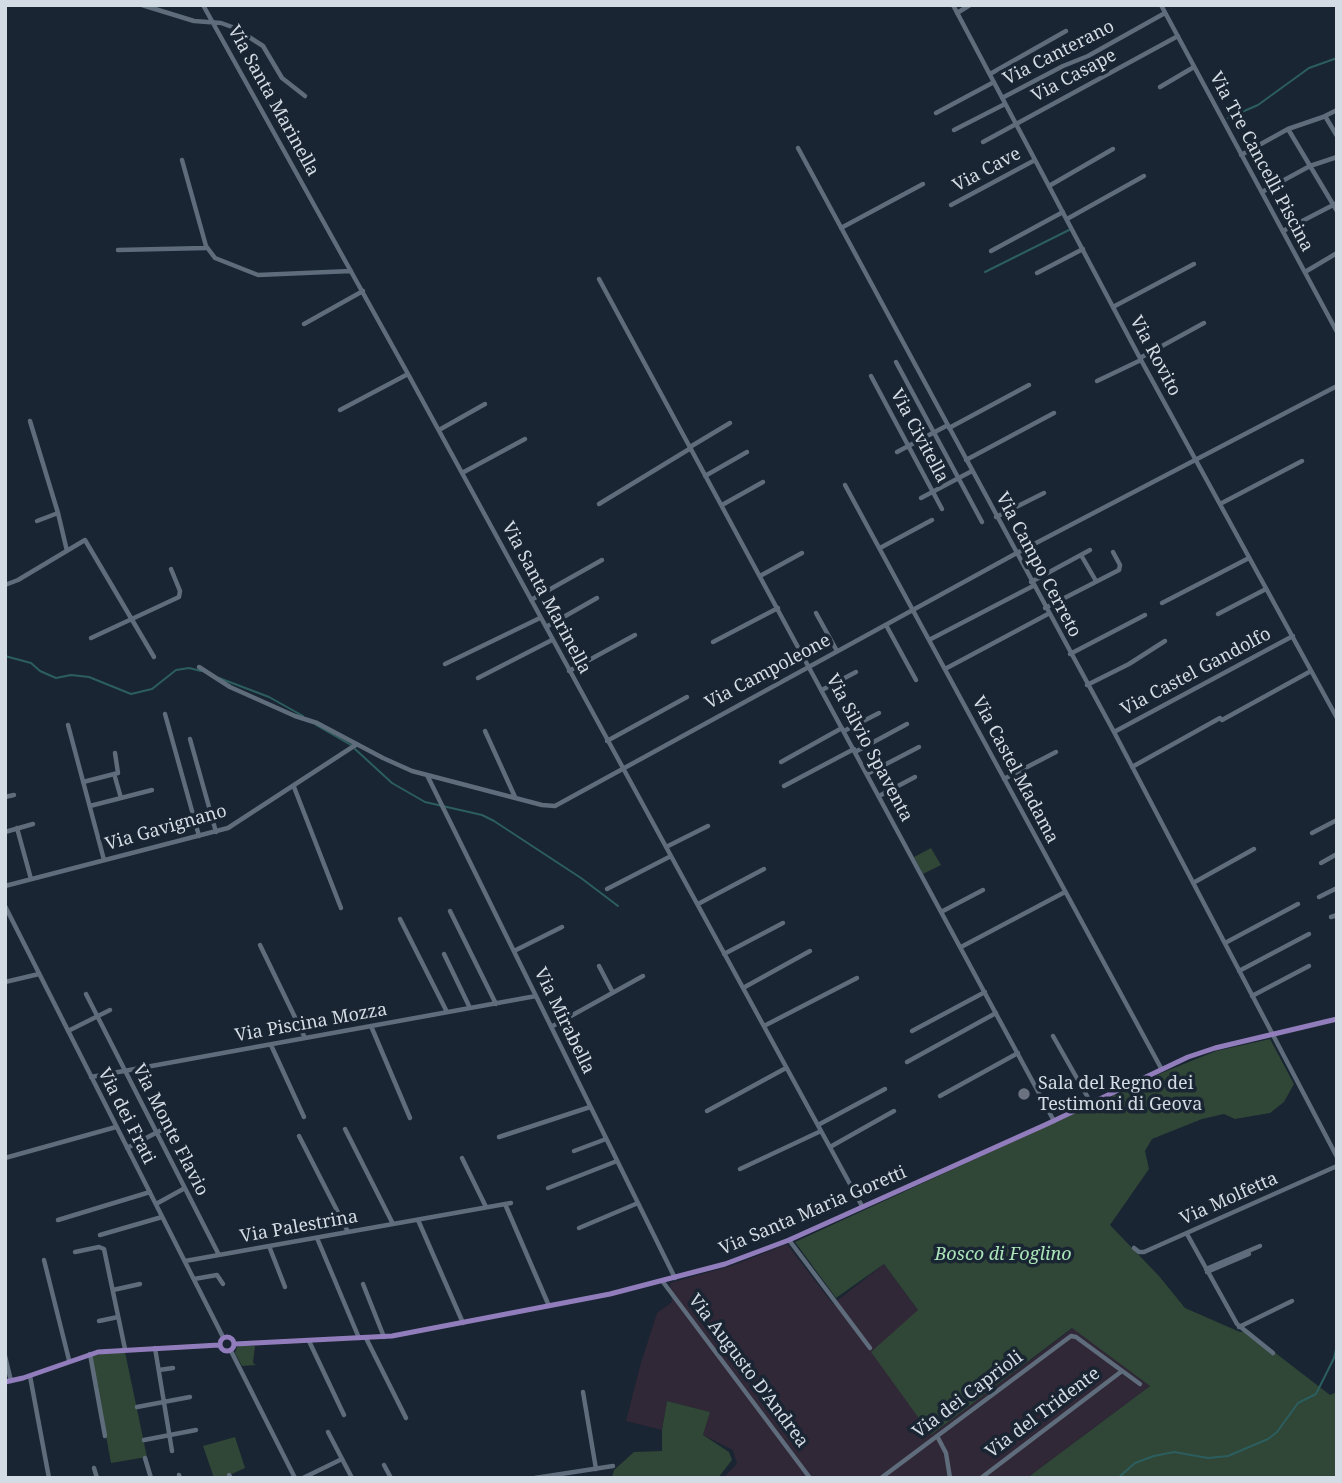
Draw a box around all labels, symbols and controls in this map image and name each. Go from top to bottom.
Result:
street label: Via Canterano [1000,16,1118,90]
street label: Via Santa Marinella [223,22,323,180]
street label: Via Casape [1028,45,1120,107]
street label: Via Tre Cancelli Piscina [1204,68,1318,256]
street label: Via Cave [949,143,1025,197]
street label: Via Rovito [1125,312,1185,400]
street label: Via Civitella [885,385,953,487]
street label: Via Campo Cerreto [991,489,1085,641]
street label: Via Santa Marinella [497,518,595,678]
street label: Via Castel Gandolfo [1117,623,1275,721]
street label: Via Campoleone [701,630,835,714]
street label: Via Silvio Spaventa [821,670,917,826]
street label: Via Castel Madama [967,693,1063,847]
street label: Via Gavignano [103,800,229,856]
street label: Via Mirabella [529,964,599,1078]
street label: Via Piscina Mozza [233,999,389,1047]
street label: Via Monte Flavio [127,1060,213,1200]
street label: Via dei Frati [93,1064,159,1168]
place label: Sala del Regno dei Testimoni di Geova [1038,1073,1202,1116]
marker: Sala del Regno dei Testimoni di Geova [1016,1086,1032,1102]
street label: Via Santa Maria Goretti [716,1162,910,1260]
street label: Via Molfetta [1177,1168,1281,1230]
street label: Via Palestrina [238,1206,360,1248]
park label: Bosco di Foglino [934,1244,1072,1266]
street label: Via Augusto D'Andrea [683,1290,813,1452]
street label: Via dei Caprioli [909,1347,1027,1443]
street label: Via del Tridente [982,1363,1104,1463]

